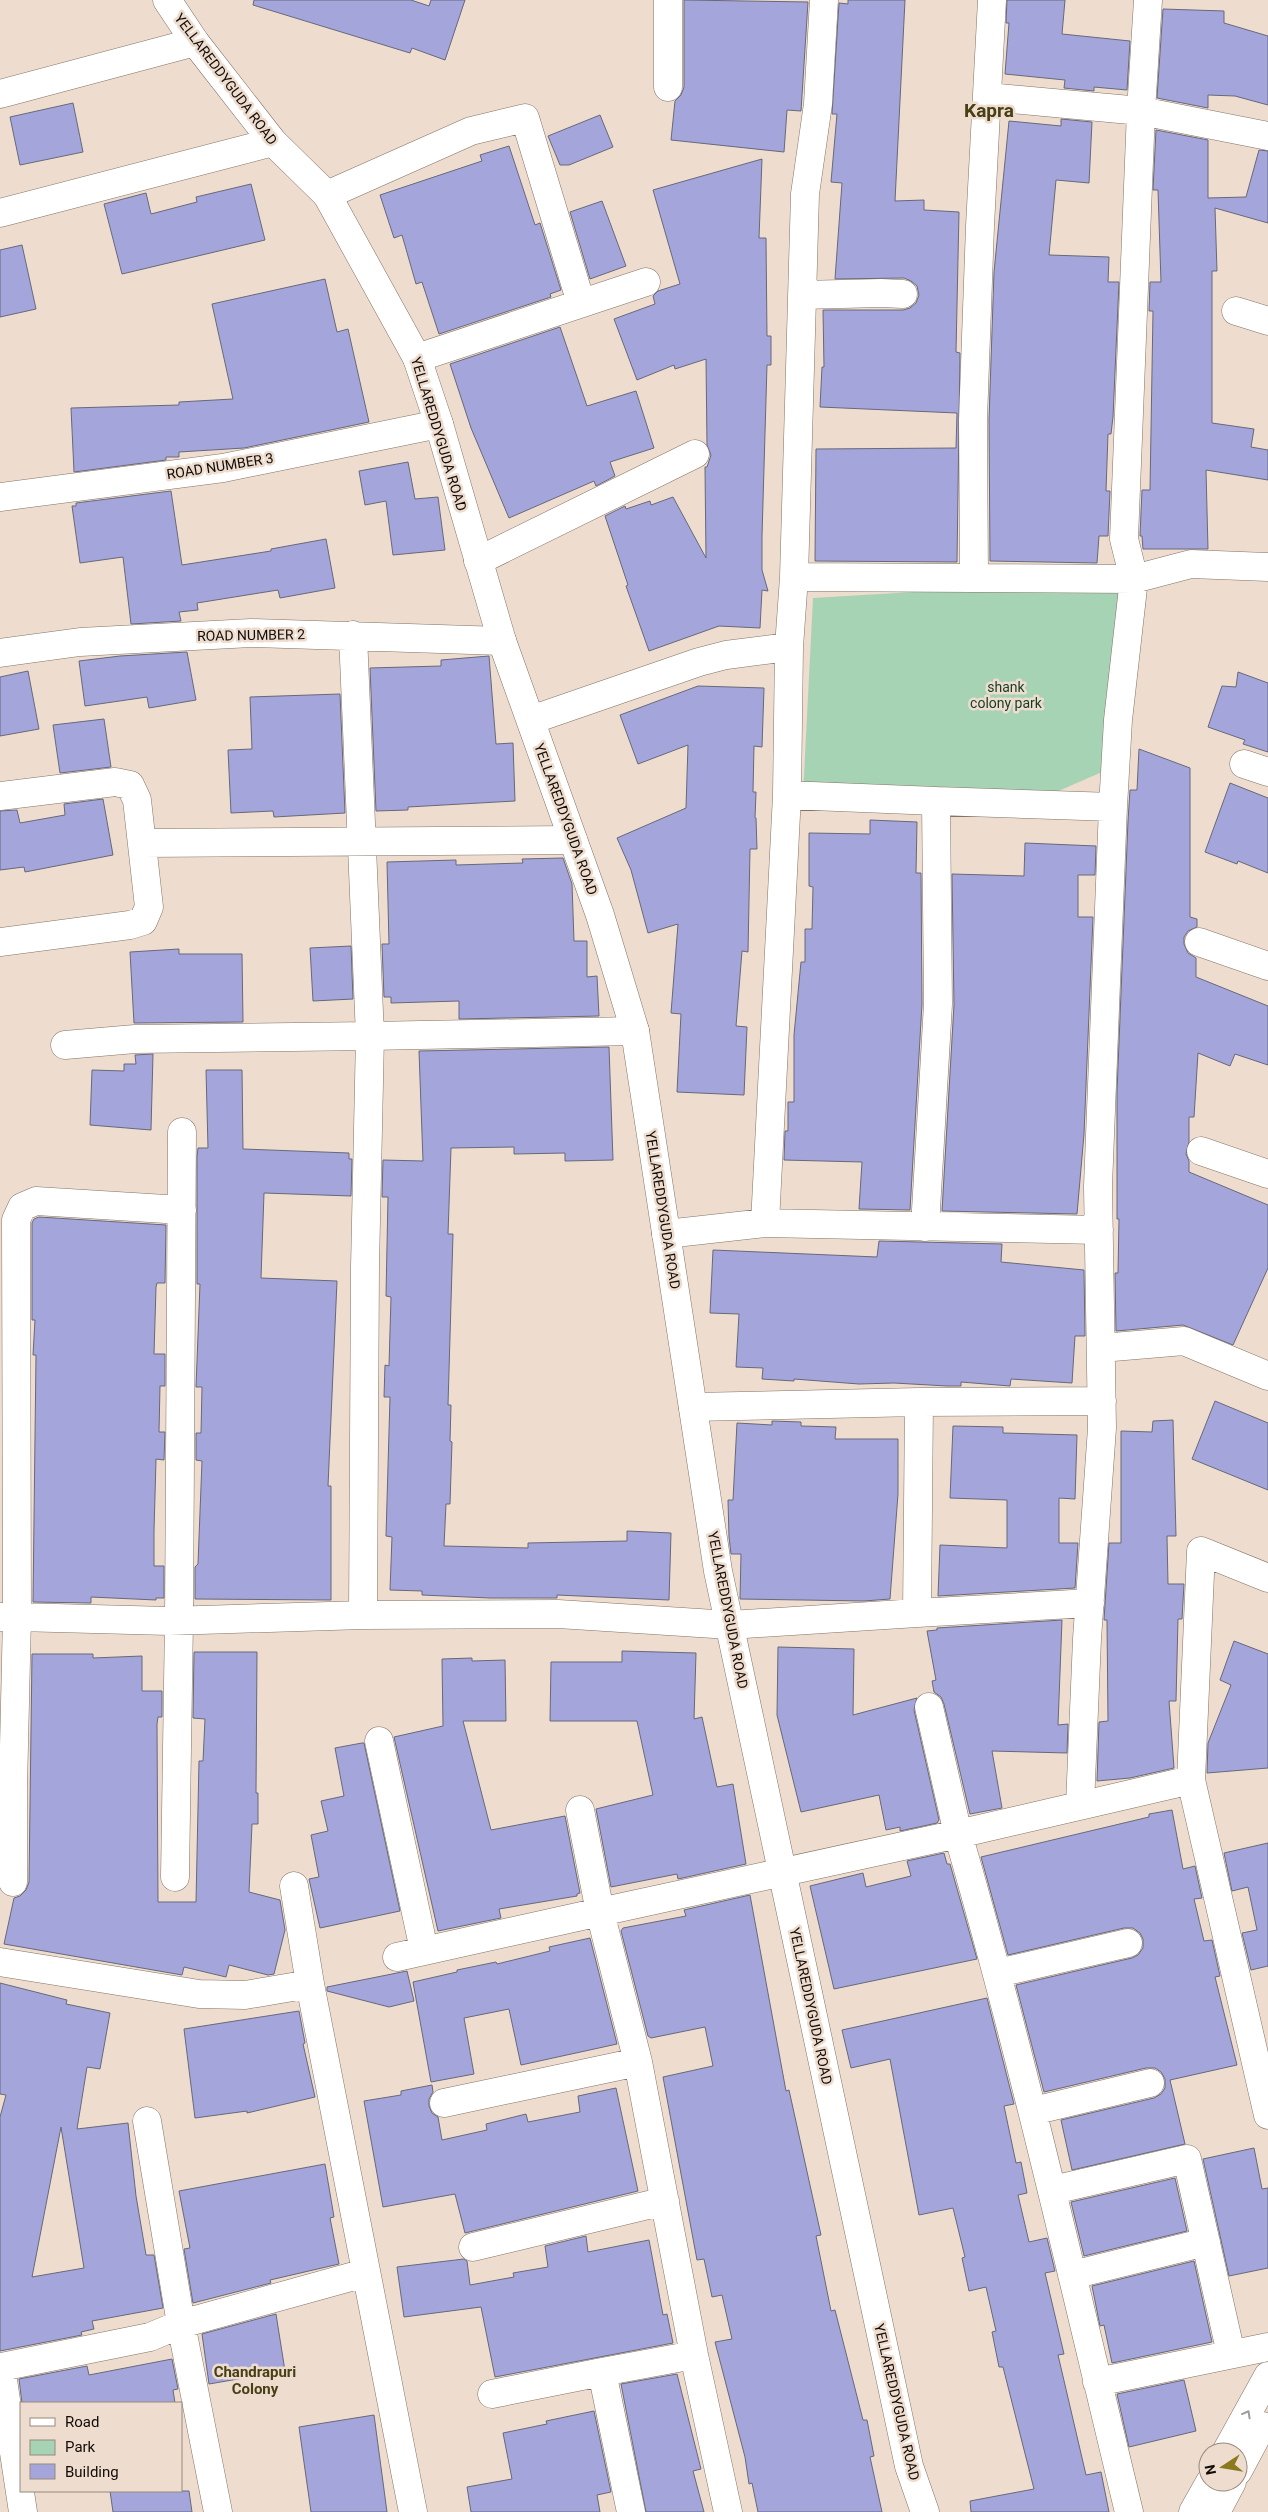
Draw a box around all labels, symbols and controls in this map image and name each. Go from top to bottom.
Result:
street label: YELLAREDDYGUDA ROAD [171,10,281,148]
district label: Kapra [964,99,1014,122]
street label: YELLAREDDYGUDA ROAD [408,355,470,513]
street label: ROAD NUMBER 3 [165,450,275,482]
street label: ROAD NUMBER 2 [197,626,305,644]
park label: shank colony park [970,679,1043,711]
street label: YELLAREDDYGUDA ROAD [531,741,601,897]
street label: YELLAREDDYGUDA ROAD [643,1130,683,1290]
street label: YELLAREDDYGUDA ROAD [705,1530,751,1690]
street label: YELLAREDDYGUDA ROAD [787,1926,835,2086]
street label: YELLAREDDYGUDA ROAD [871,2322,923,2482]
district label: Chandrapuri Colony [214,2363,296,2398]
legend [20,2402,182,2492]
one-way arrow [1241,2410,1251,2419]
text: Road [65,2413,99,2431]
text: Park [65,2438,96,2456]
north arrow [1198,2442,1248,2492]
text: Building [65,2463,119,2481]
text: N [1201,2463,1219,2476]

